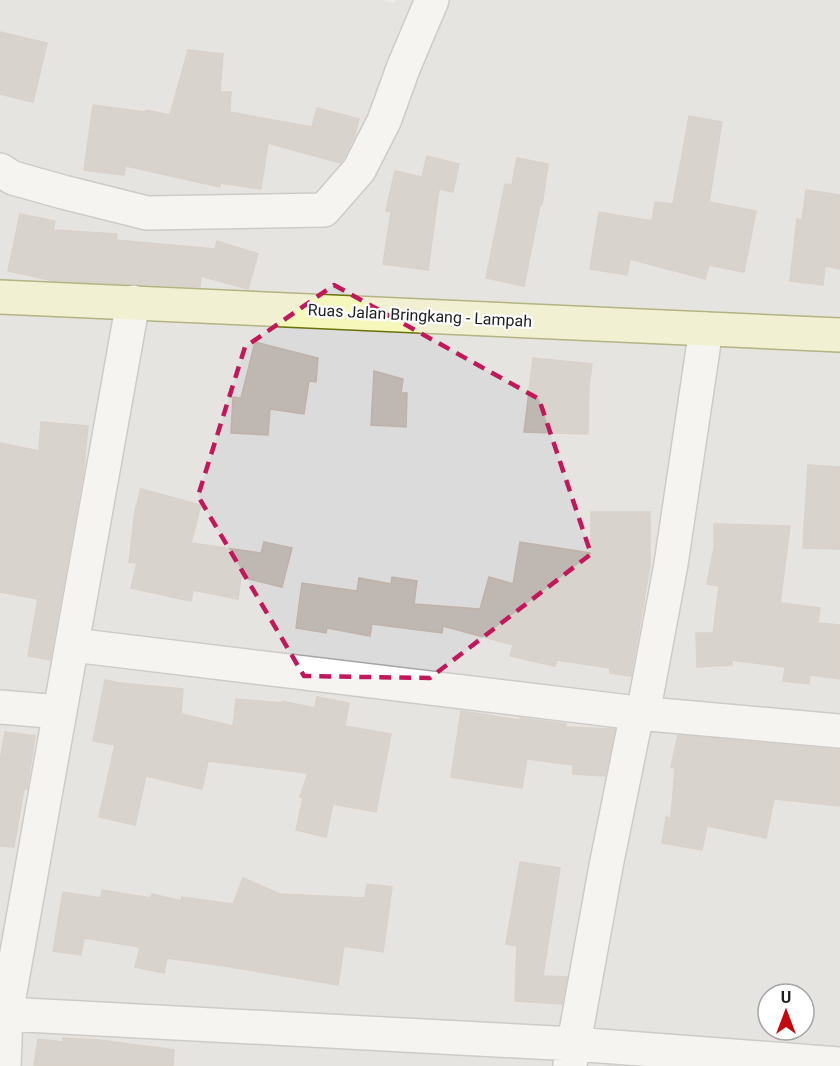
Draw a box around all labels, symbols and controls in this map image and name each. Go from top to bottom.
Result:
street label: Ruas Jalan Bringkang - Lampah [307,300,533,331]
north arrow [756,982,816,1042]
text: U [781,988,791,1007]

